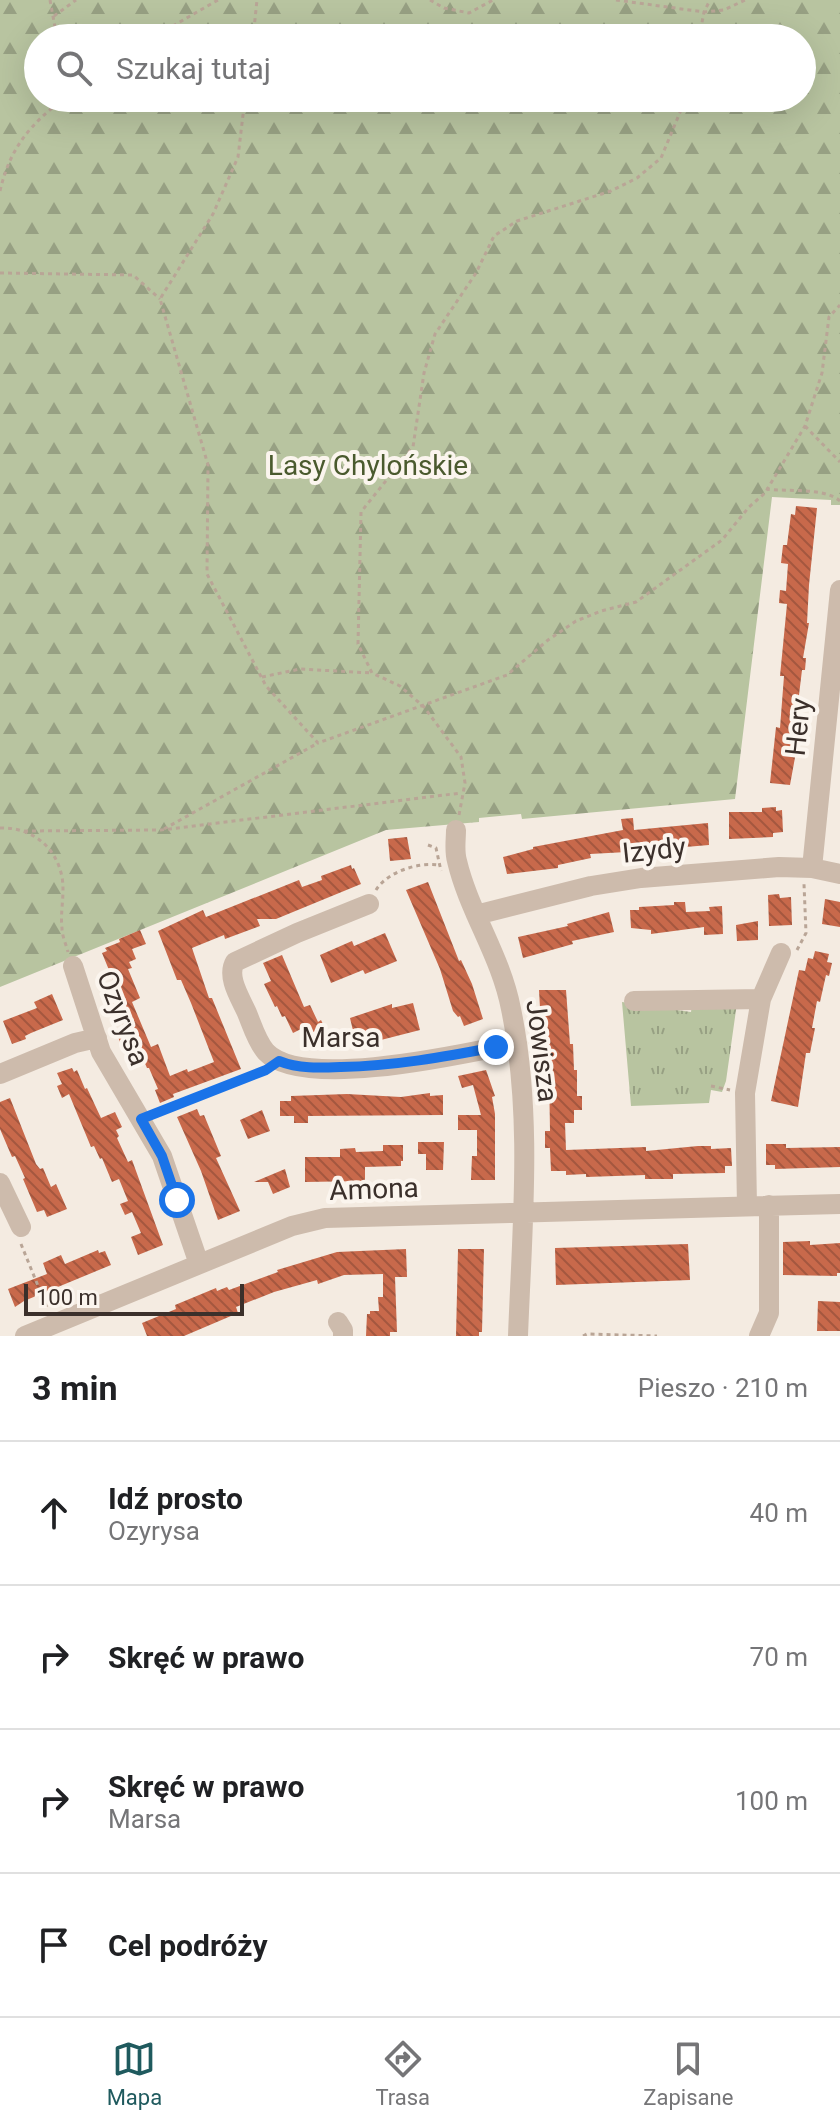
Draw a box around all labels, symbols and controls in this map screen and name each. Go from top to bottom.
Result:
search box [24,24,816,112]
icon: search [52,46,96,90]
text: Szukaj tutaj [116,51,271,86]
park label: Lasy Chylońskie [268,449,468,482]
street label: Hery [779,697,817,757]
street label: Izydy [621,830,687,870]
street label: Ozyrysa [90,966,156,1070]
street label: Jowisza [519,998,565,1104]
street label: Marsa [302,1021,380,1054]
route end [478,1029,514,1065]
street label: Amona [329,1171,419,1207]
route start [159,1182,195,1218]
scale bar [24,1280,244,1316]
text: 100 m [36,1285,98,1310]
text: 3 min [32,1368,117,1408]
text: Pieszo · 210 m [638,1373,808,1403]
text: Idź prosto [108,1481,243,1516]
icon: ahead [32,1491,76,1535]
text: 40 m [750,1498,808,1528]
text: Ozyrysa [108,1516,200,1546]
icon: right [32,1635,76,1679]
text: Skręć w prawo [108,1640,304,1675]
text: 70 m [750,1642,808,1672]
text: Skręć w prawo [108,1769,304,1804]
icon: right [32,1779,76,1823]
text: 100 m [735,1786,808,1816]
text: Marsa [108,1804,181,1834]
icon: arrive [32,1923,76,1967]
text: Cel podróży [108,1928,268,1963]
tab: Mapa [107,2037,162,2110]
tab: Trasa [375,2037,430,2110]
tab: Zapisane [643,2037,733,2110]

